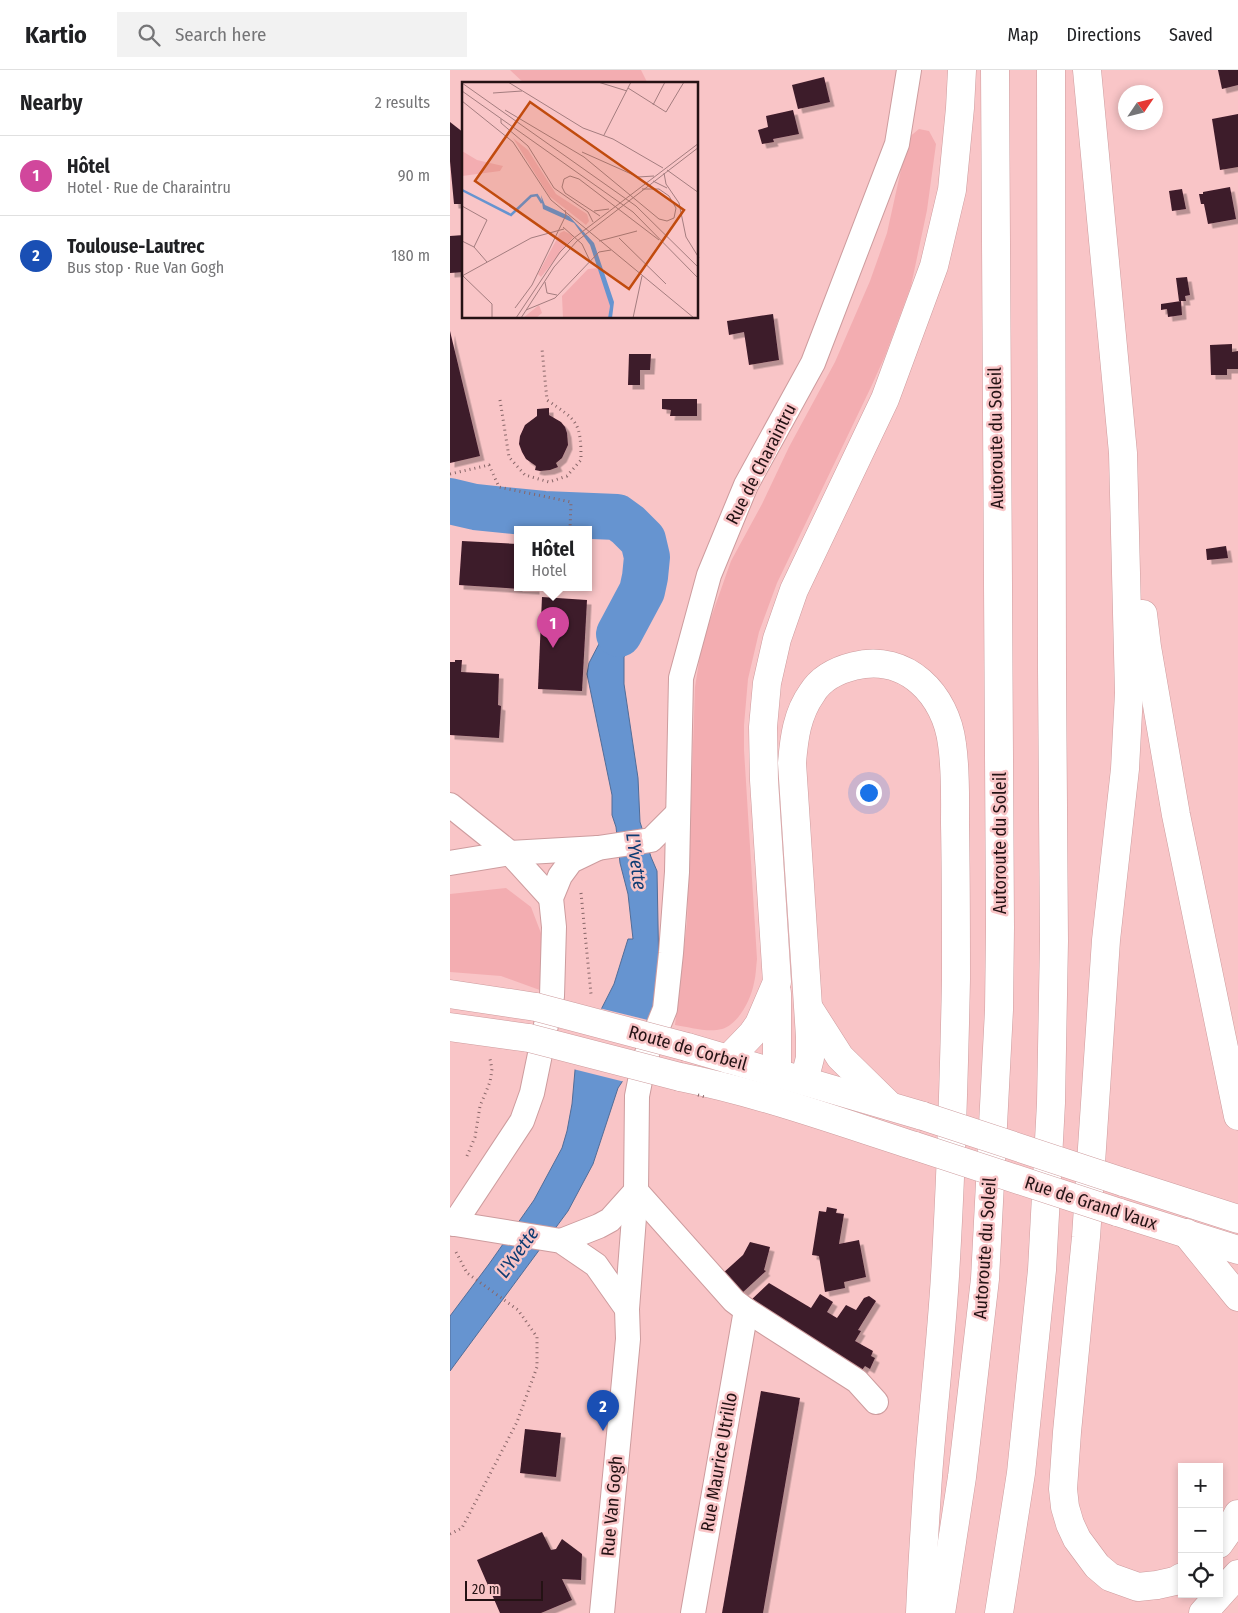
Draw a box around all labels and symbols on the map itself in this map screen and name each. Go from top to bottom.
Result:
inset map [462,82,699,319]
north arrow [1118,85,1163,130]
street label: Autoroute du Soleil [984,367,1008,509]
street label: Rue de Charaintru [721,400,801,528]
pin: 1 [537,607,569,648]
street label: Autoroute du Soleil [989,772,1011,914]
your location [856,780,882,806]
water label: L'Yvette [621,831,652,891]
street label: Route de Corbeil [626,1021,750,1075]
street label: Rue de Grand Vaux [1022,1171,1160,1235]
street label: Autoroute du Soleil [969,1176,1001,1320]
water label: L'Yvette [491,1222,544,1282]
pin: 2 [587,1390,619,1431]
street label: Rue Maurice Utrillo [696,1391,742,1533]
street label: Rue Van Gogh [597,1455,627,1557]
scale bar [465,1578,542,1601]

